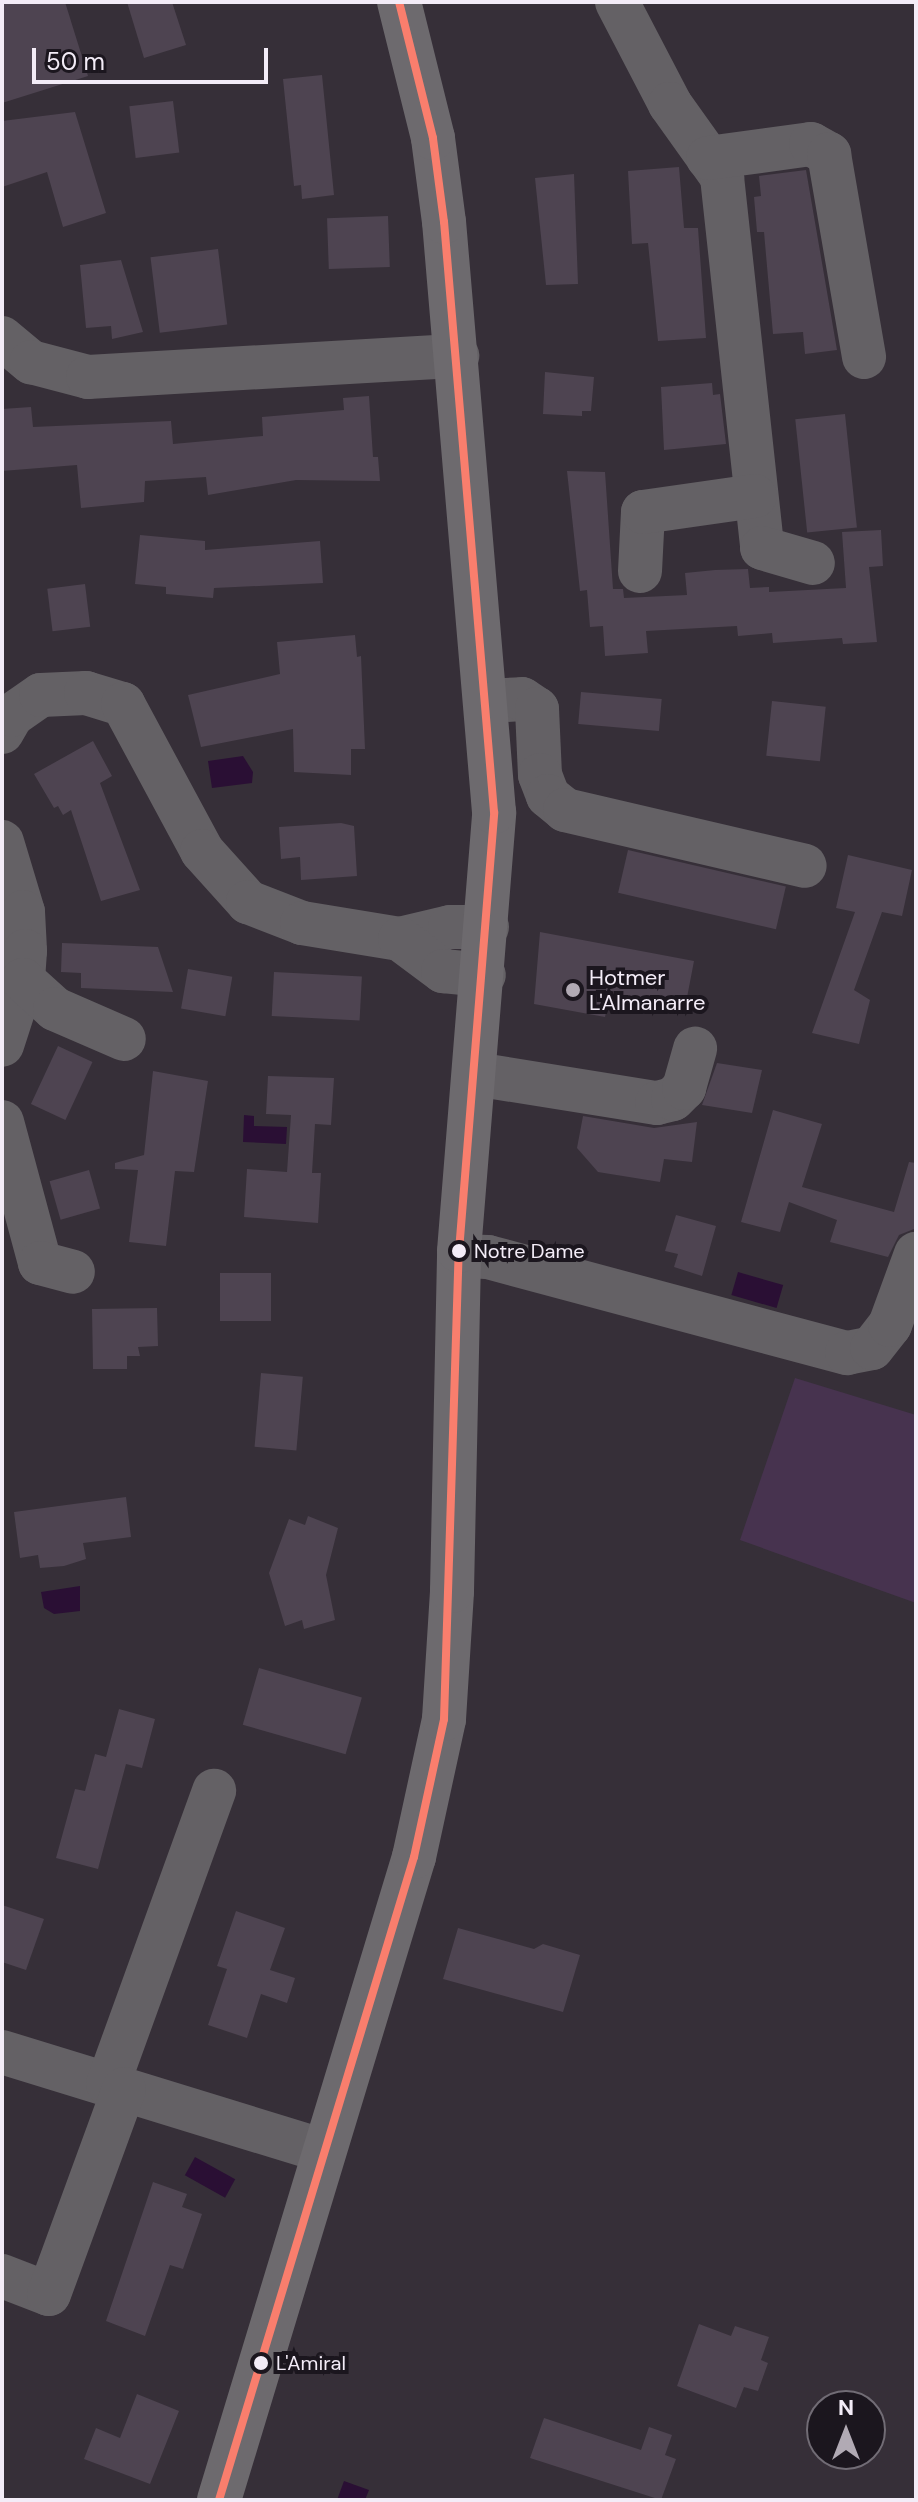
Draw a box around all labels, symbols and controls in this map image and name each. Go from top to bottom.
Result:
scale bar [36,32,272,82]
text: 50 m [46,46,105,77]
place label: Hotmer L'Almanarre [589,964,705,1016]
marker: Hotmer L'Almanarre [564,981,582,999]
place label: Notre Dame [474,1239,585,1263]
marker: Notre Dame [451,1243,467,1259]
place label: L'Amiral [276,2351,346,2375]
marker: L'Amiral [253,2355,269,2371]
north arrow [806,2390,886,2470]
text: N [838,2393,854,2422]

